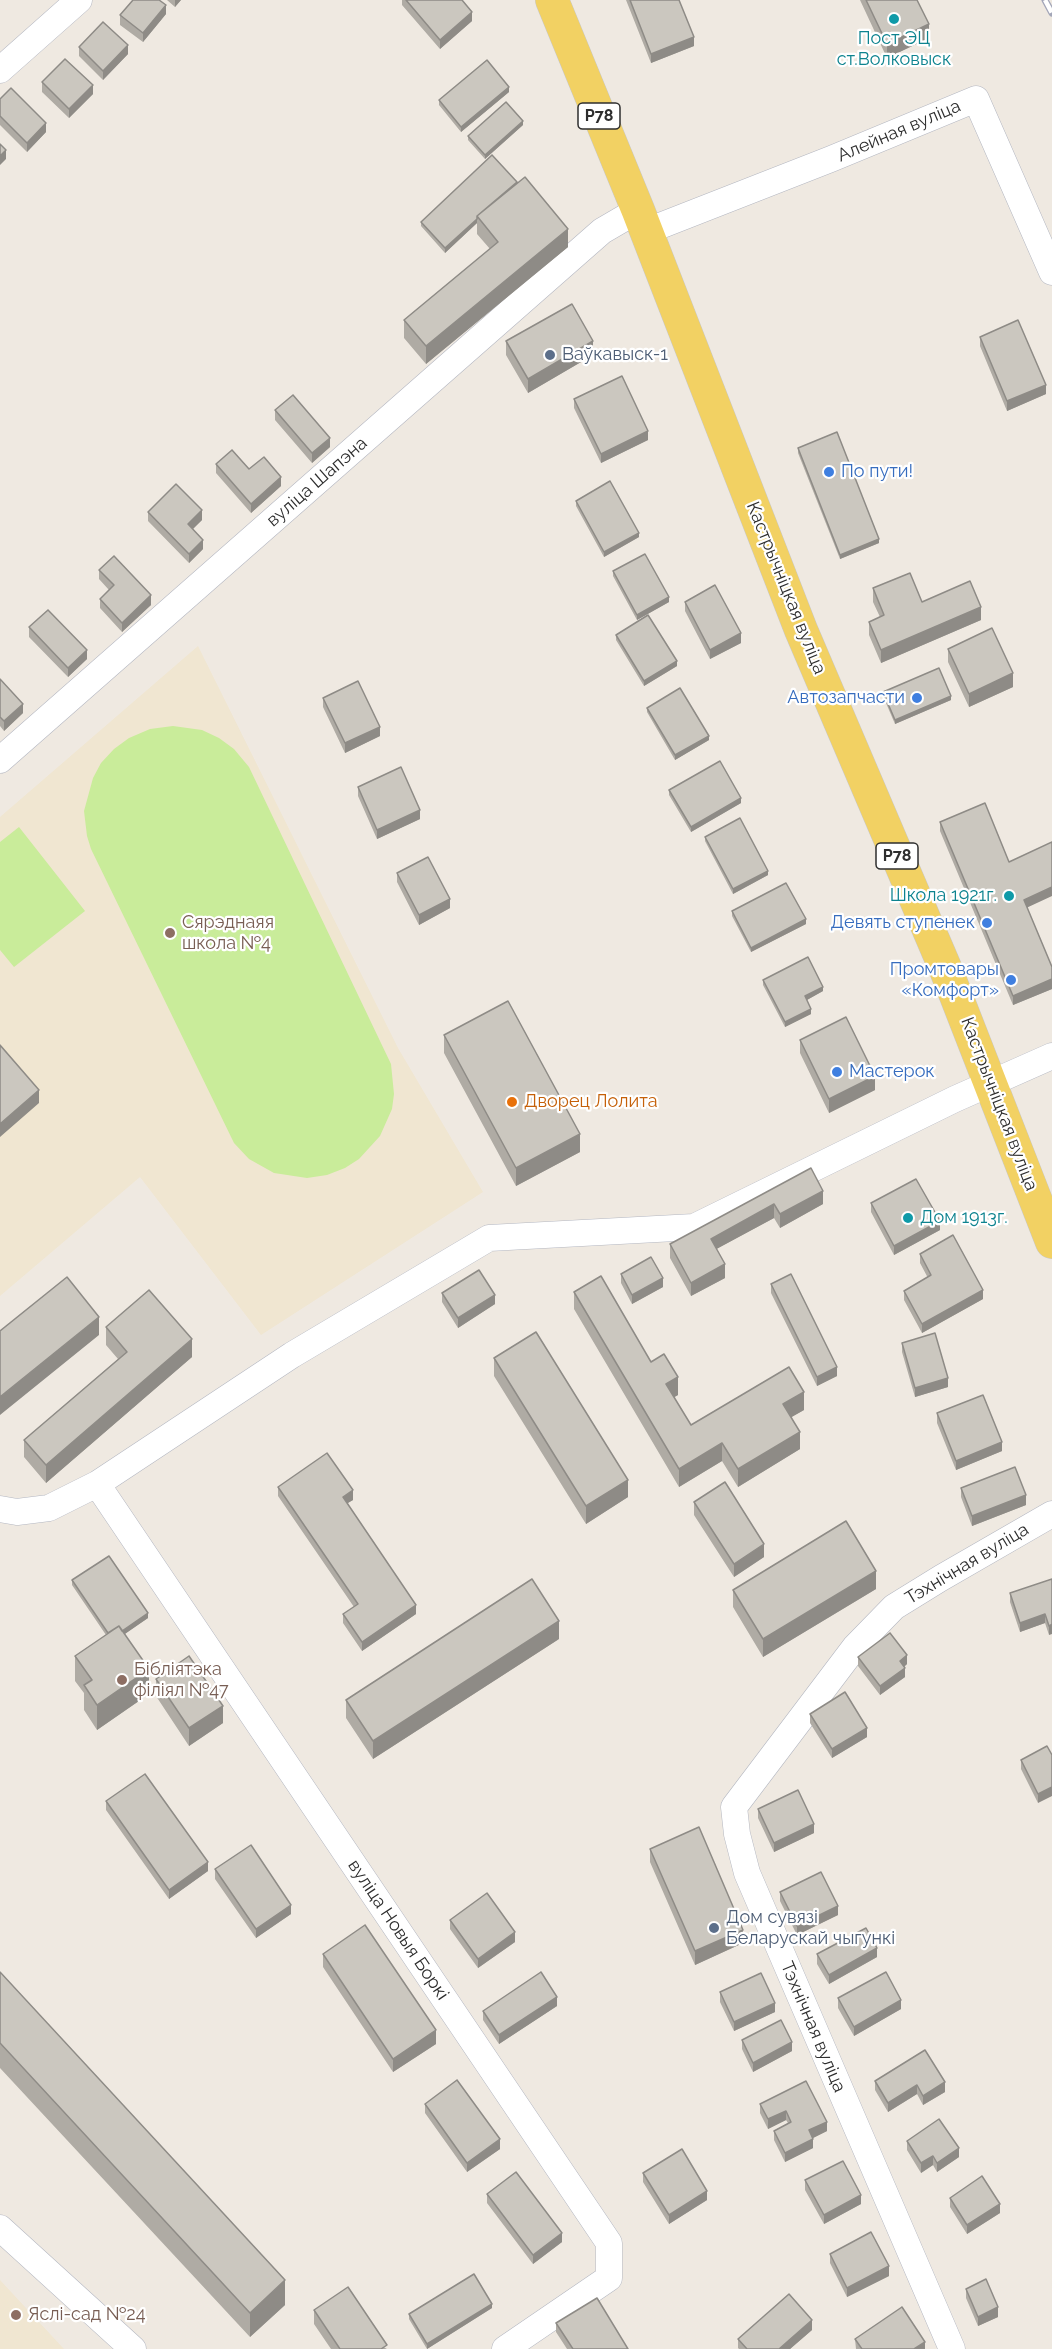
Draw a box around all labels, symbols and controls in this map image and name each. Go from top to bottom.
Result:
marker: Пост ЭЦ ст.Волковыск [887,12,901,26]
place label: Пост ЭЦ ст.Волковыск [837,28,951,70]
street label: Алейная вуліца [834,95,964,167]
road number: Р78 [578,103,620,129]
place label: Ваўкавыск-1 [562,344,668,366]
marker: Ваўкавыск-1 [543,348,557,362]
street label: вуліца Шапэна [262,433,372,531]
place label: По пути! [841,461,913,483]
marker: По пути! [822,465,836,479]
street label: Кастрычніцкая вуліца [742,499,830,677]
place label: Автозапчасти [787,687,905,709]
marker: Автозапчасти [910,691,924,705]
road number: Р78 [876,843,918,869]
place label: Школа 1921г. [890,885,997,907]
marker: Школа 1921г. [1002,889,1016,903]
place label: Сярэднаяя школа №4 [182,912,274,954]
place label: Девять ступенек [831,912,975,934]
marker: Девять ступенек [980,916,994,930]
marker: Сярэднаяя школа №4 [163,926,177,940]
place label: Промтовары «Комфорт» [890,959,999,1002]
marker: Промтовары «Комфорт» [1004,973,1018,987]
street label: Кастрычніцкая вуліца [956,1014,1042,1194]
place label: Мастерок [849,1061,935,1083]
marker: Мастерок [830,1065,844,1079]
place label: Дворец Лолита [524,1091,658,1113]
marker: Дворец Лолита [505,1095,519,1109]
place label: Дом 1913г. [920,1207,1008,1229]
marker: Дом 1913г. [901,1211,915,1225]
street label: Тэхнічная вуліца [901,1519,1033,1609]
place label: Бібліятэка філіял №47 [134,1659,229,1702]
marker: Бібліятэка філіял №47 [115,1673,129,1687]
street label: вуліца Новыя Боркі [343,1856,453,2004]
place label: Дом сувязі Беларускай чыгункі [726,1907,895,1950]
marker: Дом сувязі Беларускай чыгункі [707,1921,721,1935]
street label: Тэхнічная вуліца [776,1958,850,2096]
place label: Яслі-сад №24 [28,2304,146,2326]
marker: Яслі-сад №24 [9,2308,23,2322]

